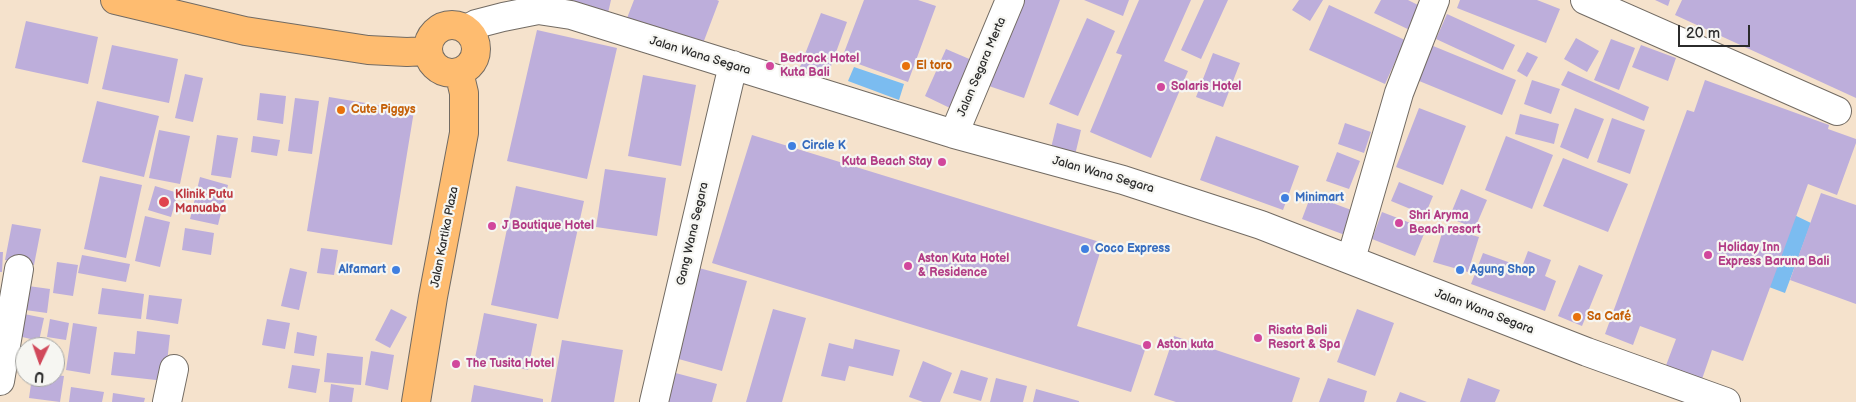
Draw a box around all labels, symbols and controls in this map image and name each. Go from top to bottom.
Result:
street label: Jalan Segara Merta [955,15,1009,119]
scale bar [1681,15,1754,47]
text: 20 m [1686,24,1720,43]
street label: Jalan Wana Segara [648,34,752,78]
place label: Bedrock Hotel Kuta Bali [780,52,859,80]
place label: El toro [916,59,952,73]
marker: Bedrock Hotel Kuta Bali [764,60,776,72]
marker: El toro [900,60,912,72]
place label: Solaris Hotel [1171,80,1241,94]
marker: Solaris Hotel [1155,81,1167,93]
place label: Cute Piggys [351,103,416,117]
marker: Cute Piggys [335,104,347,116]
place label: Circle K [802,139,846,153]
marker: Circle K [786,140,798,152]
street label: Jalan Wana Segara [1051,154,1155,196]
place label: Kuta Beach Stay [842,155,932,169]
marker: Kuta Beach Stay [936,156,948,168]
street label: Gang Wana Segara [674,181,712,287]
street label: Jalan Kartika Plaza [428,185,462,289]
place label: Klinik Putu Manuaba [175,188,233,216]
place label: Minimart [1295,191,1344,205]
marker: Minimart [1279,192,1291,204]
marker: Klinik Putu Manuaba [157,195,171,209]
place label: Shri Aryma Beach resort [1409,209,1481,237]
marker: Shri Aryma Beach resort [1393,217,1405,229]
place label: J Boutique Hotel [502,219,594,233]
marker: J Boutique Hotel [486,220,498,232]
place label: Holiday Inn Express Baruna Bali [1718,241,1829,269]
place label: Coco Express [1095,242,1170,256]
marker: Coco Express [1079,243,1091,255]
marker: Holiday Inn Express Baruna Bali [1702,249,1714,261]
place label: Aston Kuta Hotel & Residence [918,252,1009,280]
marker: Aston Kuta Hotel & Residence [902,260,914,272]
place label: Alfamart [339,263,386,277]
place label: Agung Shop [1470,263,1535,277]
marker: Alfamart [390,264,402,276]
marker: Agung Shop [1454,264,1466,276]
street label: Jalan Wana Segara [1432,286,1536,338]
place label: Sa Café [1587,310,1631,324]
marker: Sa Café [1571,311,1583,323]
place label: Risata Bali Resort & Spa [1268,324,1340,352]
marker: Risata Bali Resort & Spa [1252,332,1264,344]
north arrow [15,337,65,387]
place label: Aston kuta [1157,338,1214,352]
marker: Aston kuta [1141,339,1153,351]
place label: The Tusita Hotel [466,357,554,371]
marker: The Tusita Hotel [450,358,462,370]
text: U [34,368,45,385]

